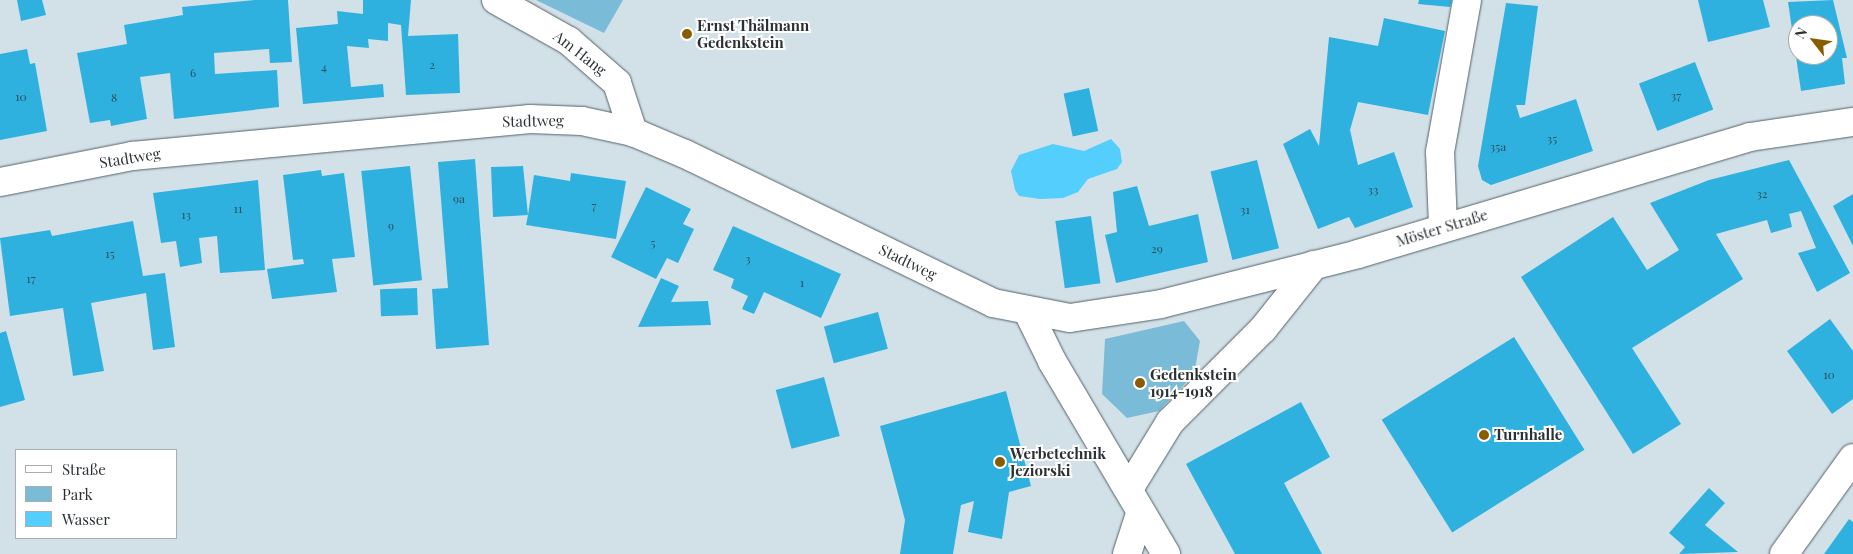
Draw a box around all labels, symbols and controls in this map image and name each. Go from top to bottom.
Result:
north arrow [1788,15,1838,65]
place label: Ernst Thälmann Gedenkstein [697,16,810,51]
text: N [1790,24,1811,42]
street label: Am Hang [550,27,610,79]
marker: Ernst Thälmann Gedenkstein [681,28,693,40]
house number: 2 [429,58,435,72]
house number: 4 [321,60,327,74]
house number: 6 [190,66,196,80]
house number: 37 [1671,89,1681,103]
house number: 10 [15,90,27,104]
house number: 8 [111,91,117,105]
street label: Stadtweg [502,111,564,131]
house number: 35 [1547,132,1557,146]
house number: 35a [1490,140,1506,154]
street label: Stadtweg [98,144,162,172]
house number: 33 [1368,183,1378,197]
house number: 32 [1756,187,1768,201]
house number: 9a [453,192,465,206]
house number: 7 [592,199,596,213]
house number: 11 [234,202,242,216]
house number: 31 [1240,203,1250,217]
street label: Möster Straße [1394,206,1490,250]
house number: 13 [181,208,191,222]
house number: 9 [388,219,394,233]
house number: 5 [651,236,655,250]
street label: Stadtweg [876,240,940,284]
house number: 29 [1151,242,1163,256]
house number: 15 [105,247,115,261]
house number: 3 [745,252,751,266]
house number: 17 [26,272,36,286]
house number: 1 [800,276,804,290]
place label: Gedenkstein 1914-1918 [1150,365,1237,400]
house number: 10 [1823,368,1835,382]
marker: Gedenkstein 1914-1918 [1134,377,1146,389]
place label: Turnhalle [1494,426,1562,444]
marker: Turnhalle [1478,429,1490,441]
place label: Werbetechnik Jeziorski [1010,444,1106,479]
legend [15,449,178,539]
marker: Werbetechnik Jeziorski [994,456,1006,468]
text: Straße [62,459,106,479]
text: Park [62,484,93,504]
text: Wasser [62,509,110,529]

